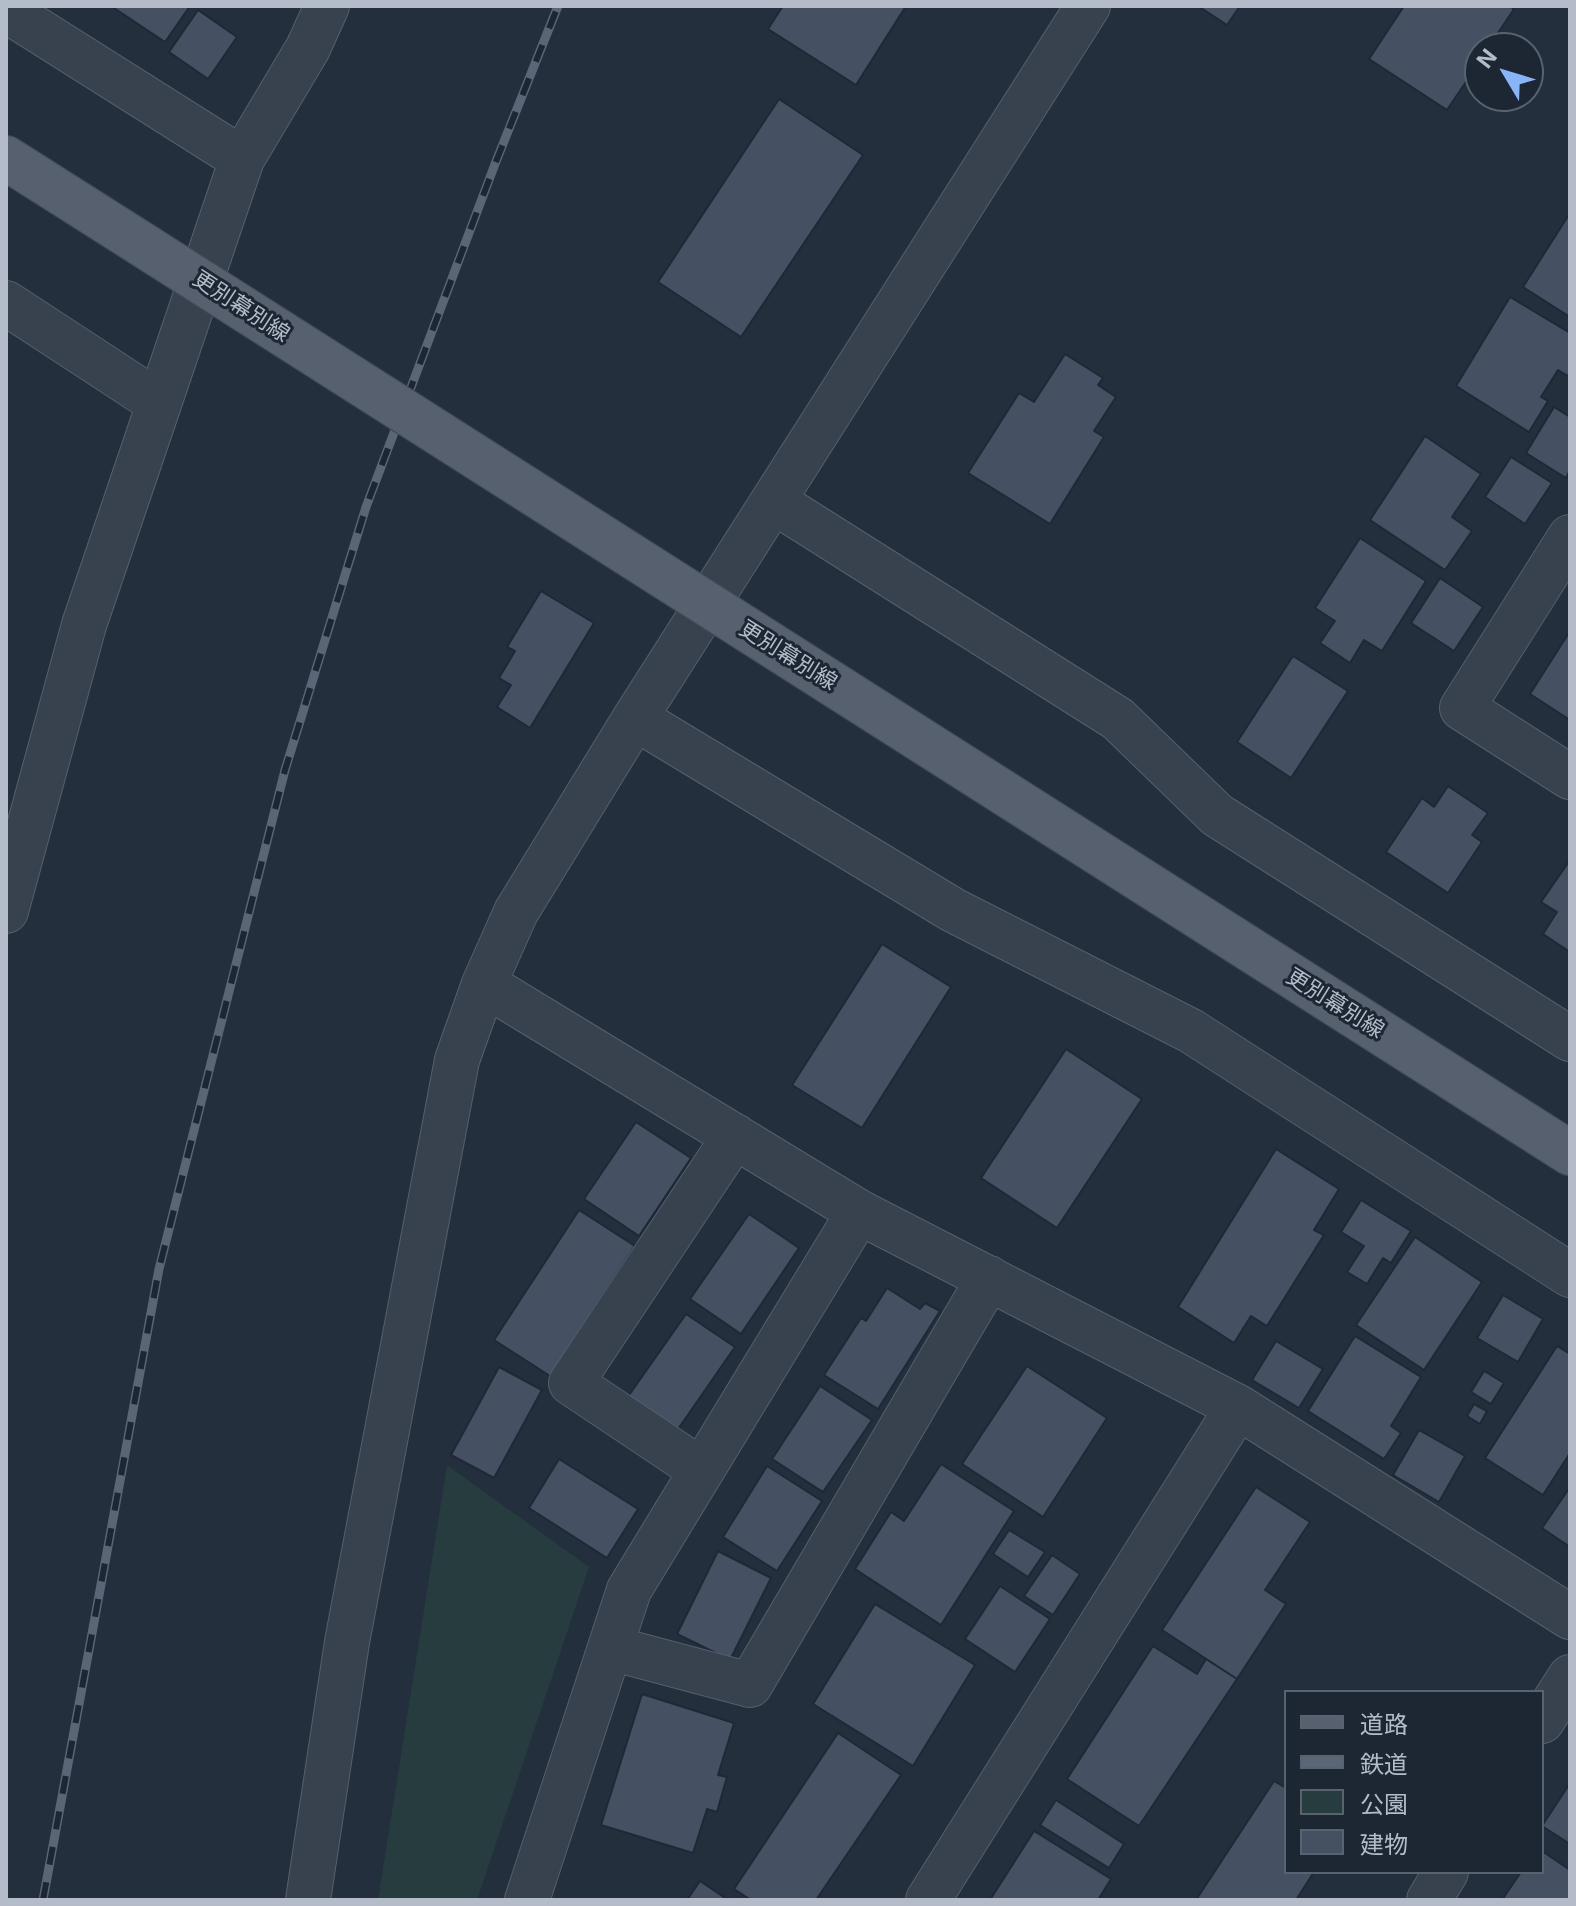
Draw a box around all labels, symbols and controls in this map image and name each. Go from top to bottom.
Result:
north arrow [1464,32,1544,112]
text: N [1471,44,1502,73]
street label: 更別幕別線 [188,266,294,348]
street label: 更別幕別線 [734,616,842,696]
street label: 更別幕別線 [1281,964,1389,1044]
legend [1284,1690,1544,1874]
text: 道路 [1360,1710,1408,1739]
text: 鉄道 [1360,1750,1408,1779]
text: 公園 [1360,1790,1408,1819]
text: 建物 [1360,1830,1408,1859]

